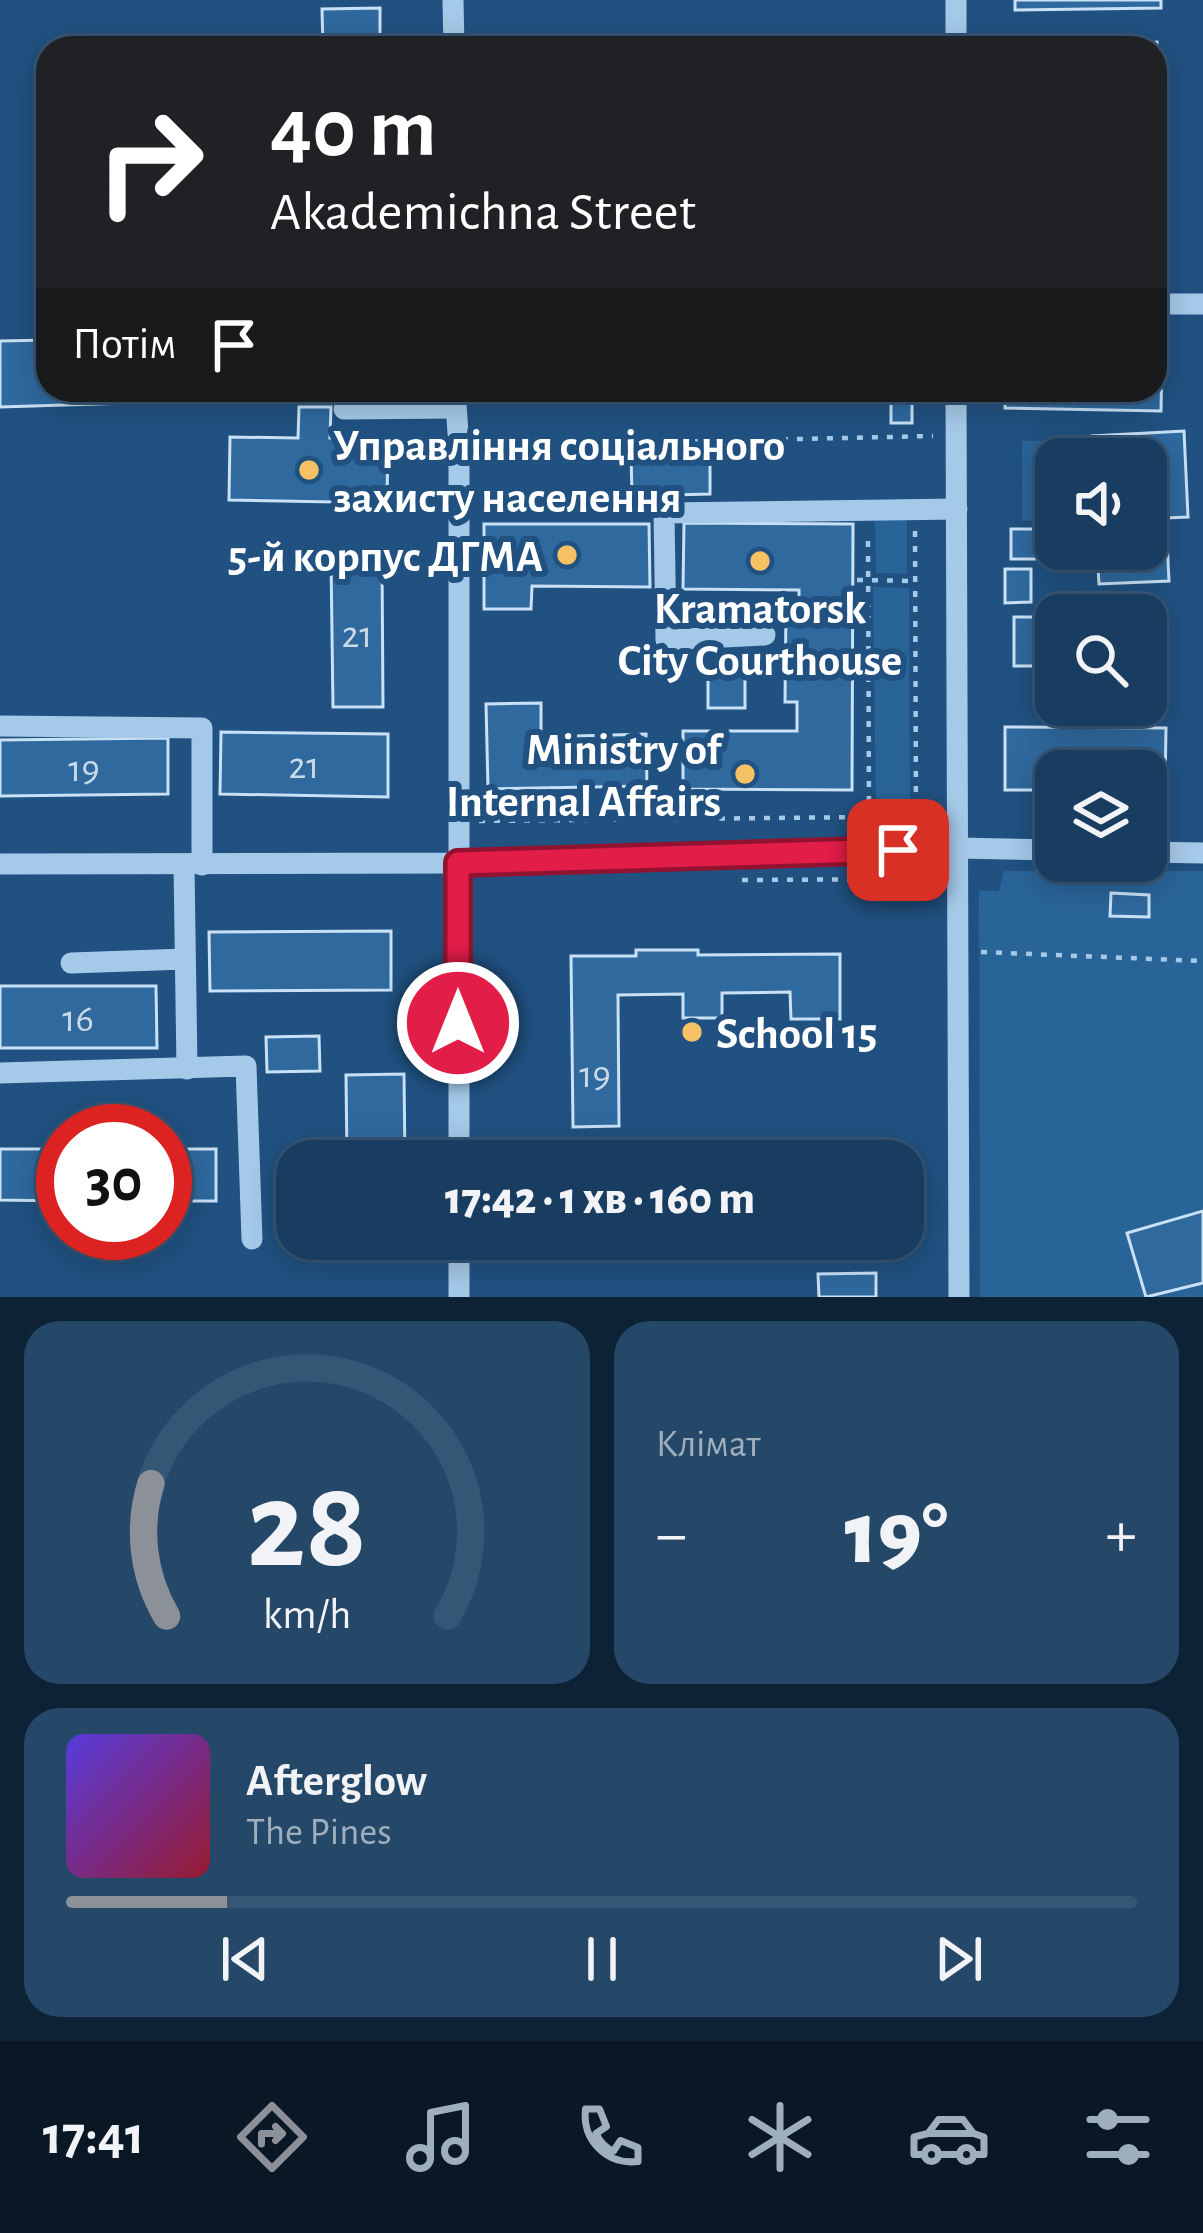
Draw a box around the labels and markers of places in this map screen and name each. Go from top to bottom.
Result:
place label: Управління соціального захисту населення [333,424,785,521]
marker: Управління соціального захисту населення [296,457,322,483]
place label: 5-й корпус ДГМА [228,535,543,580]
marker: 5-й корпус ДГМА [554,542,580,568]
marker: Kramatorsk City Courthouse [747,548,773,574]
place label: Kramatorsk City Courthouse [618,587,902,684]
place label: Ministry of Internal Affairs [446,728,724,825]
marker: Ministry of Internal Affairs [732,761,758,787]
pin [847,799,949,901]
place label: School 15 [716,1012,878,1057]
marker: School 15 [679,1019,705,1045]

